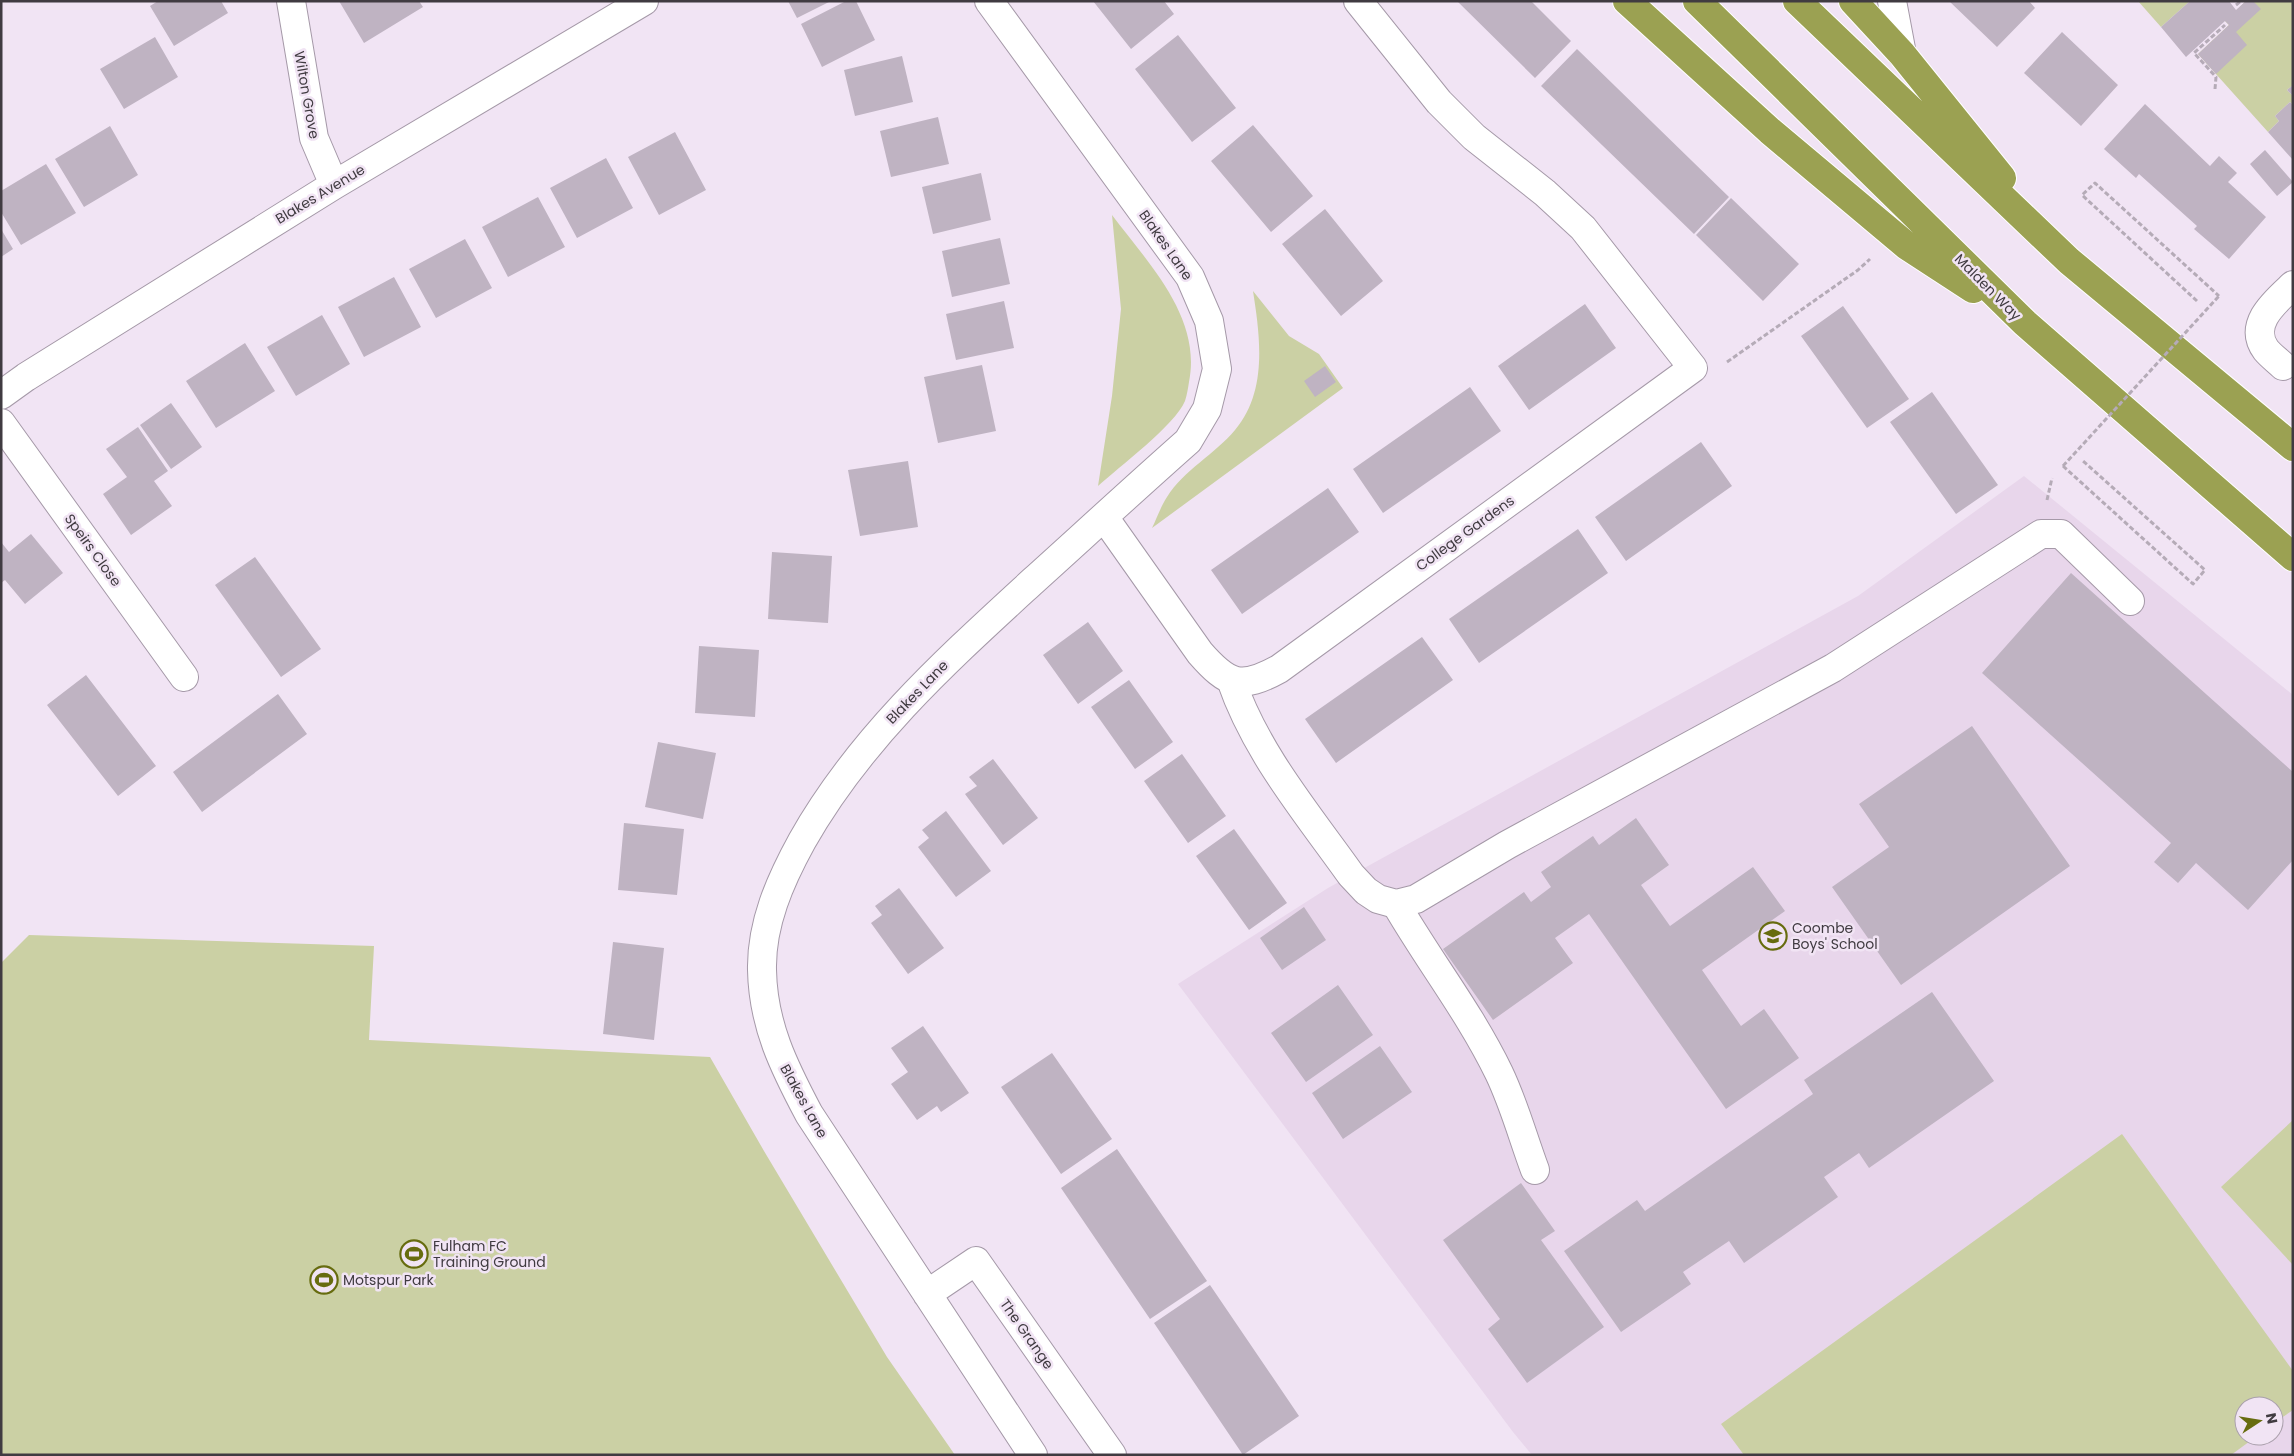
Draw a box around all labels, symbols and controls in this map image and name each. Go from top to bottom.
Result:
street label: Wilton Grove [289,49,325,141]
street label: Blakes Avenue [272,159,369,229]
street label: Blakes Lane [1134,206,1198,284]
street label: Malden Way [1950,249,2026,325]
street label: College Gardens [1412,490,1518,576]
street label: Speirs Close [60,510,126,591]
street label: Blakes Lane [881,655,953,728]
place label: Coombe Boys' School [1792,918,1878,954]
school or university icon: Coombe Boys' School [1758,921,1788,951]
street label: Blakes Lane [775,1060,833,1142]
place label: Fulham FC Training Ground [433,1236,546,1272]
sports icon: Fulham FC Training Ground [399,1239,429,1269]
sports icon: Motspur Park [309,1265,339,1295]
place label: Motspur Park [343,1270,435,1290]
street label: The Grange [995,1295,1059,1373]
north arrow [2234,1396,2284,1446]
text: N [2261,1411,2283,1426]

